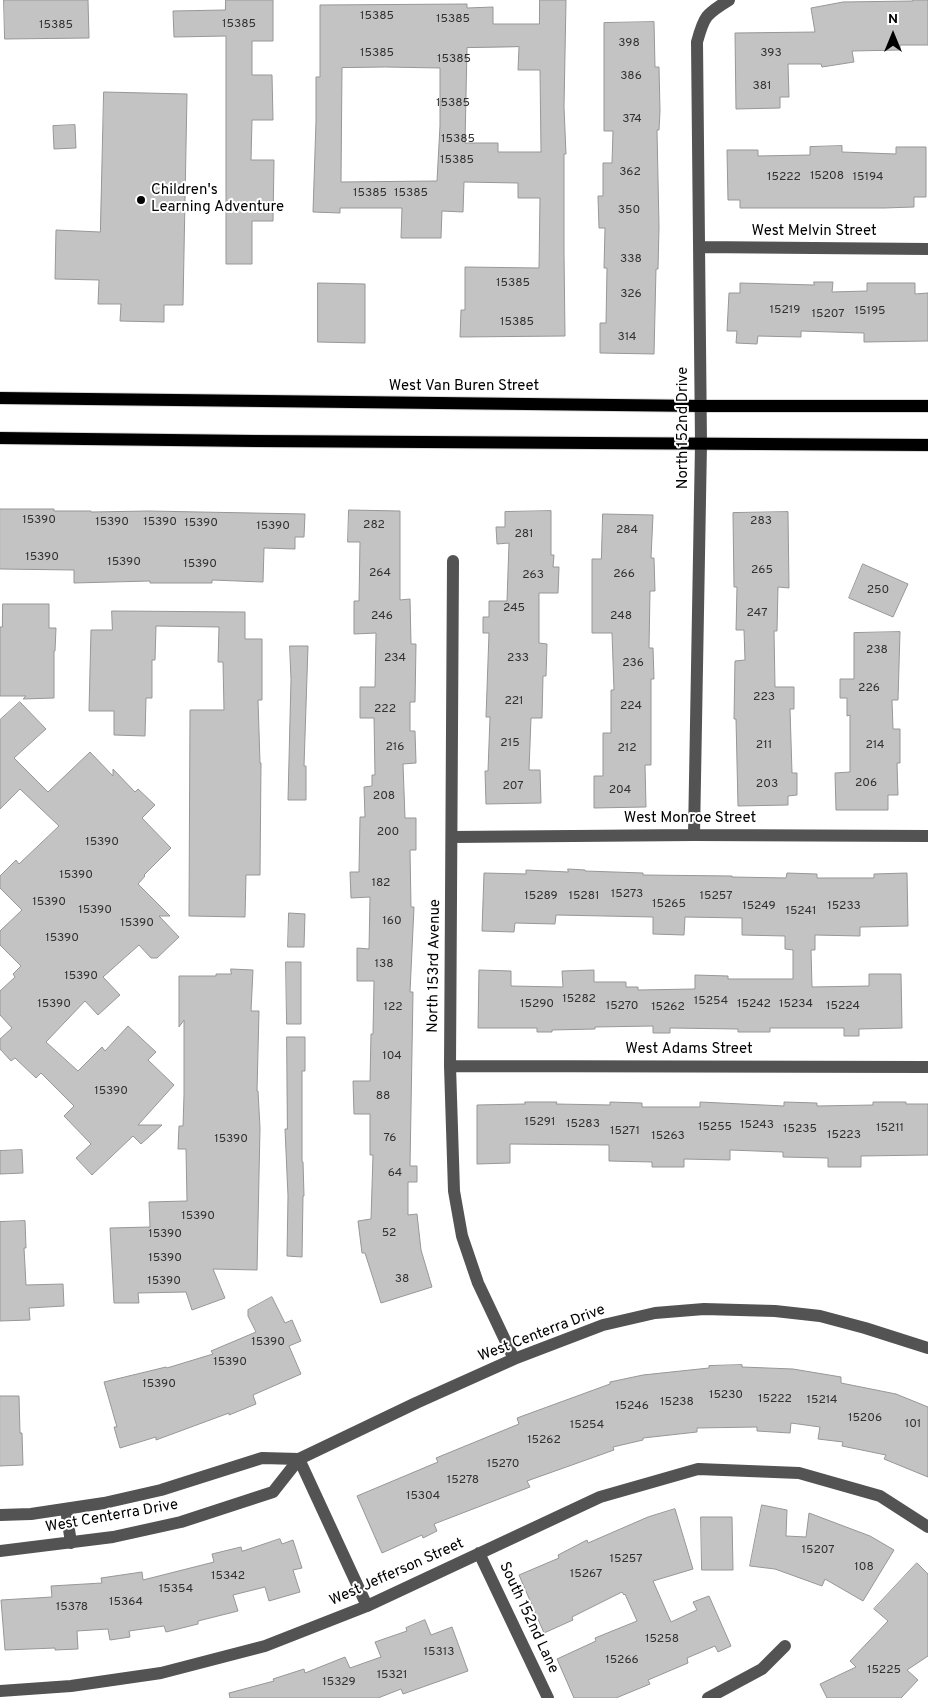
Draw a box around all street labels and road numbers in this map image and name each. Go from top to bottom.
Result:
street label: West Melvin Street [751,223,877,241]
street label: North 152nd Drive [675,367,693,489]
street label: West Van Buren Street [389,378,539,396]
street label: West Monroe Street [624,810,756,828]
street label: North 153rd Avenue [425,899,445,1033]
street label: West Adams Street [625,1041,753,1059]
street label: West Centerra Drive [476,1301,608,1367]
street label: West Centerra Drive [44,1496,180,1538]
street label: West Jefferson Street [327,1535,467,1611]
street label: South 152nd Lane [494,1559,562,1677]

